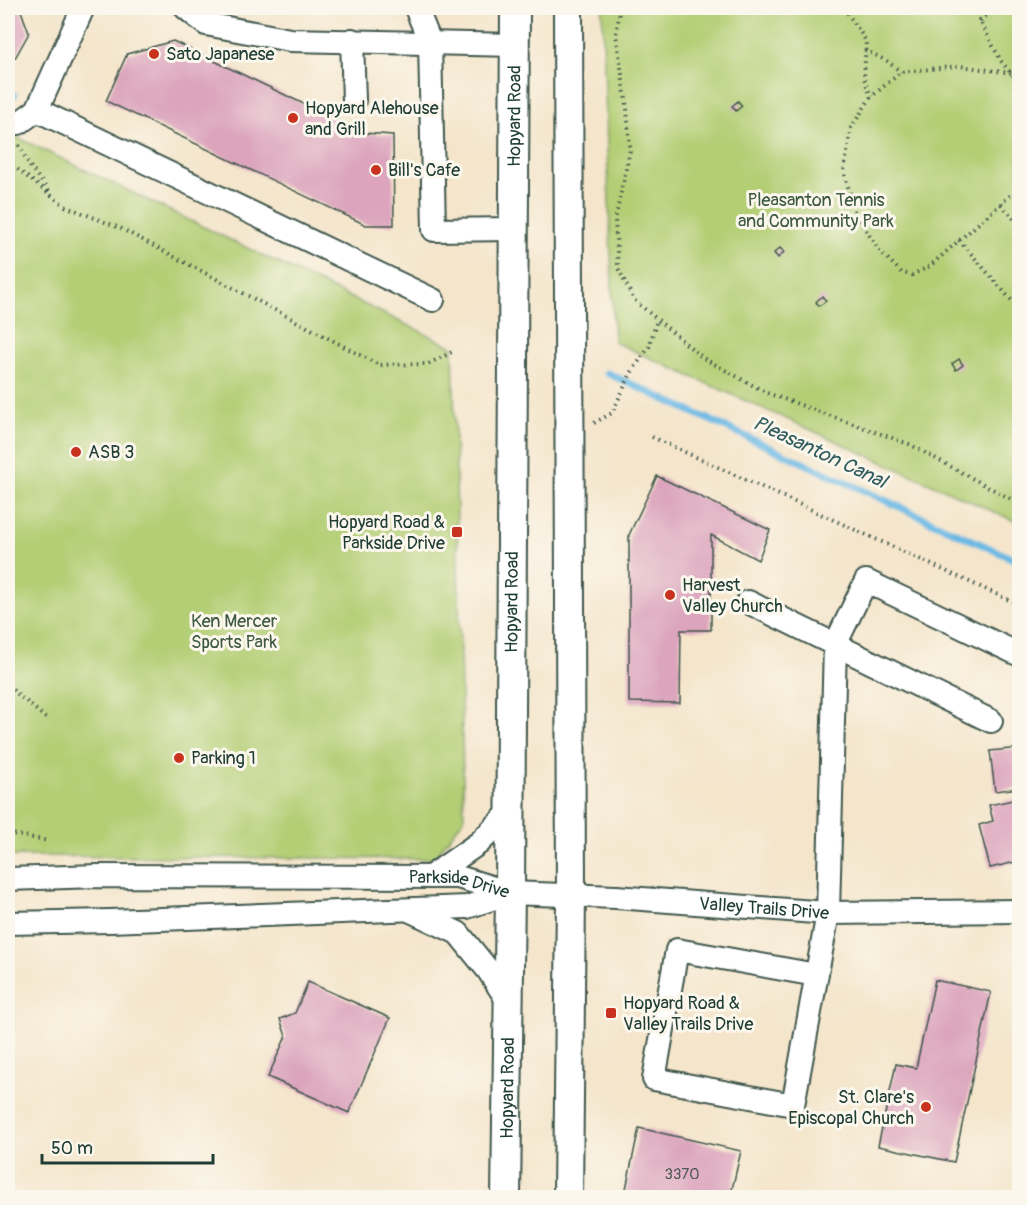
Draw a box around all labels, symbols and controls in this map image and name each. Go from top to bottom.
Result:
place label: Sato Japanese [166,43,275,66]
marker: Sato Japanese [147,47,161,61]
street label: Hopyard Road [503,65,526,167]
place label: Hopyard Alehouse and Grill [305,97,439,141]
marker: Hopyard Alehouse and Grill [286,111,300,125]
place label: Bill's Cafe [388,159,460,182]
marker: Bill's Cafe [369,163,383,177]
park label: Pleasanton Tennis and Community Park [738,189,894,233]
water label: Pleasanton Canal [749,410,893,495]
place label: ASB 3 [88,441,134,464]
marker: ASB 3 [69,445,83,459]
place label: Hopyard Road & Parkside Drive [328,511,445,555]
marker: Hopyard Road & Parkside Drive [450,525,464,539]
street label: Hopyard Road [500,551,523,653]
place label: Harvest Valley Church [682,574,783,618]
marker: Harvest Valley Church [663,588,677,602]
park label: Ken Mercer Sports Park [191,610,278,654]
place label: Parking 1 [191,747,256,770]
marker: Parking 1 [172,751,186,765]
street label: Parkside Drive [408,865,513,904]
street label: Valley Trails Drive [698,892,830,925]
place label: Hopyard Road & Valley Trails Drive [623,992,753,1036]
marker: Hopyard Road & Valley Trails Drive [604,1006,618,1020]
street label: Hopyard Road [495,1037,520,1139]
place label: St. Clare's Episcopal Church [788,1086,914,1130]
marker: St. Clare's Episcopal Church [919,1100,933,1114]
scale bar [42,1127,213,1165]
text: 50 m [51,1137,93,1160]
house number: 3370 [665,1165,699,1184]

